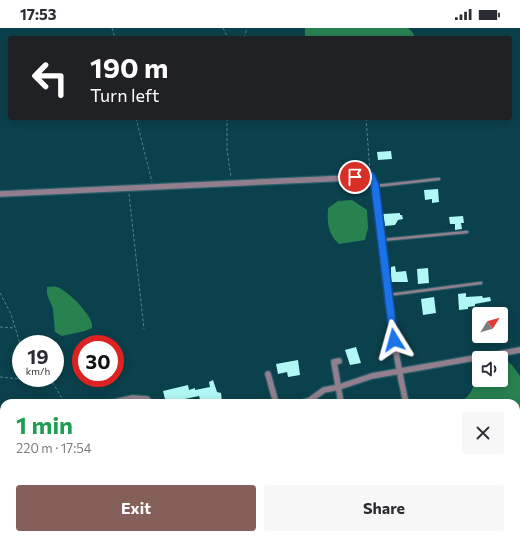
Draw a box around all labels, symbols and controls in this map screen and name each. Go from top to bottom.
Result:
text: 17:53 [20,5,56,23]
text: 190 m [90,50,168,84]
icon: left [24,52,76,104]
text: Turn left [90,84,159,106]
pin [338,160,372,194]
icon: arrive [344,166,366,188]
north arrow [472,307,508,343]
map controls [472,307,508,387]
position arrow [373,319,415,361]
speed limit sign: 30 [72,335,124,387]
text: 19 [27,344,49,368]
button: sound [472,351,508,387]
text: km/h [26,365,50,377]
text: 1 min [16,410,73,439]
button: close [462,412,504,454]
text: 220 m · 17:54 [16,440,92,456]
button: Exit [16,485,256,531]
button: Share [264,485,504,531]

